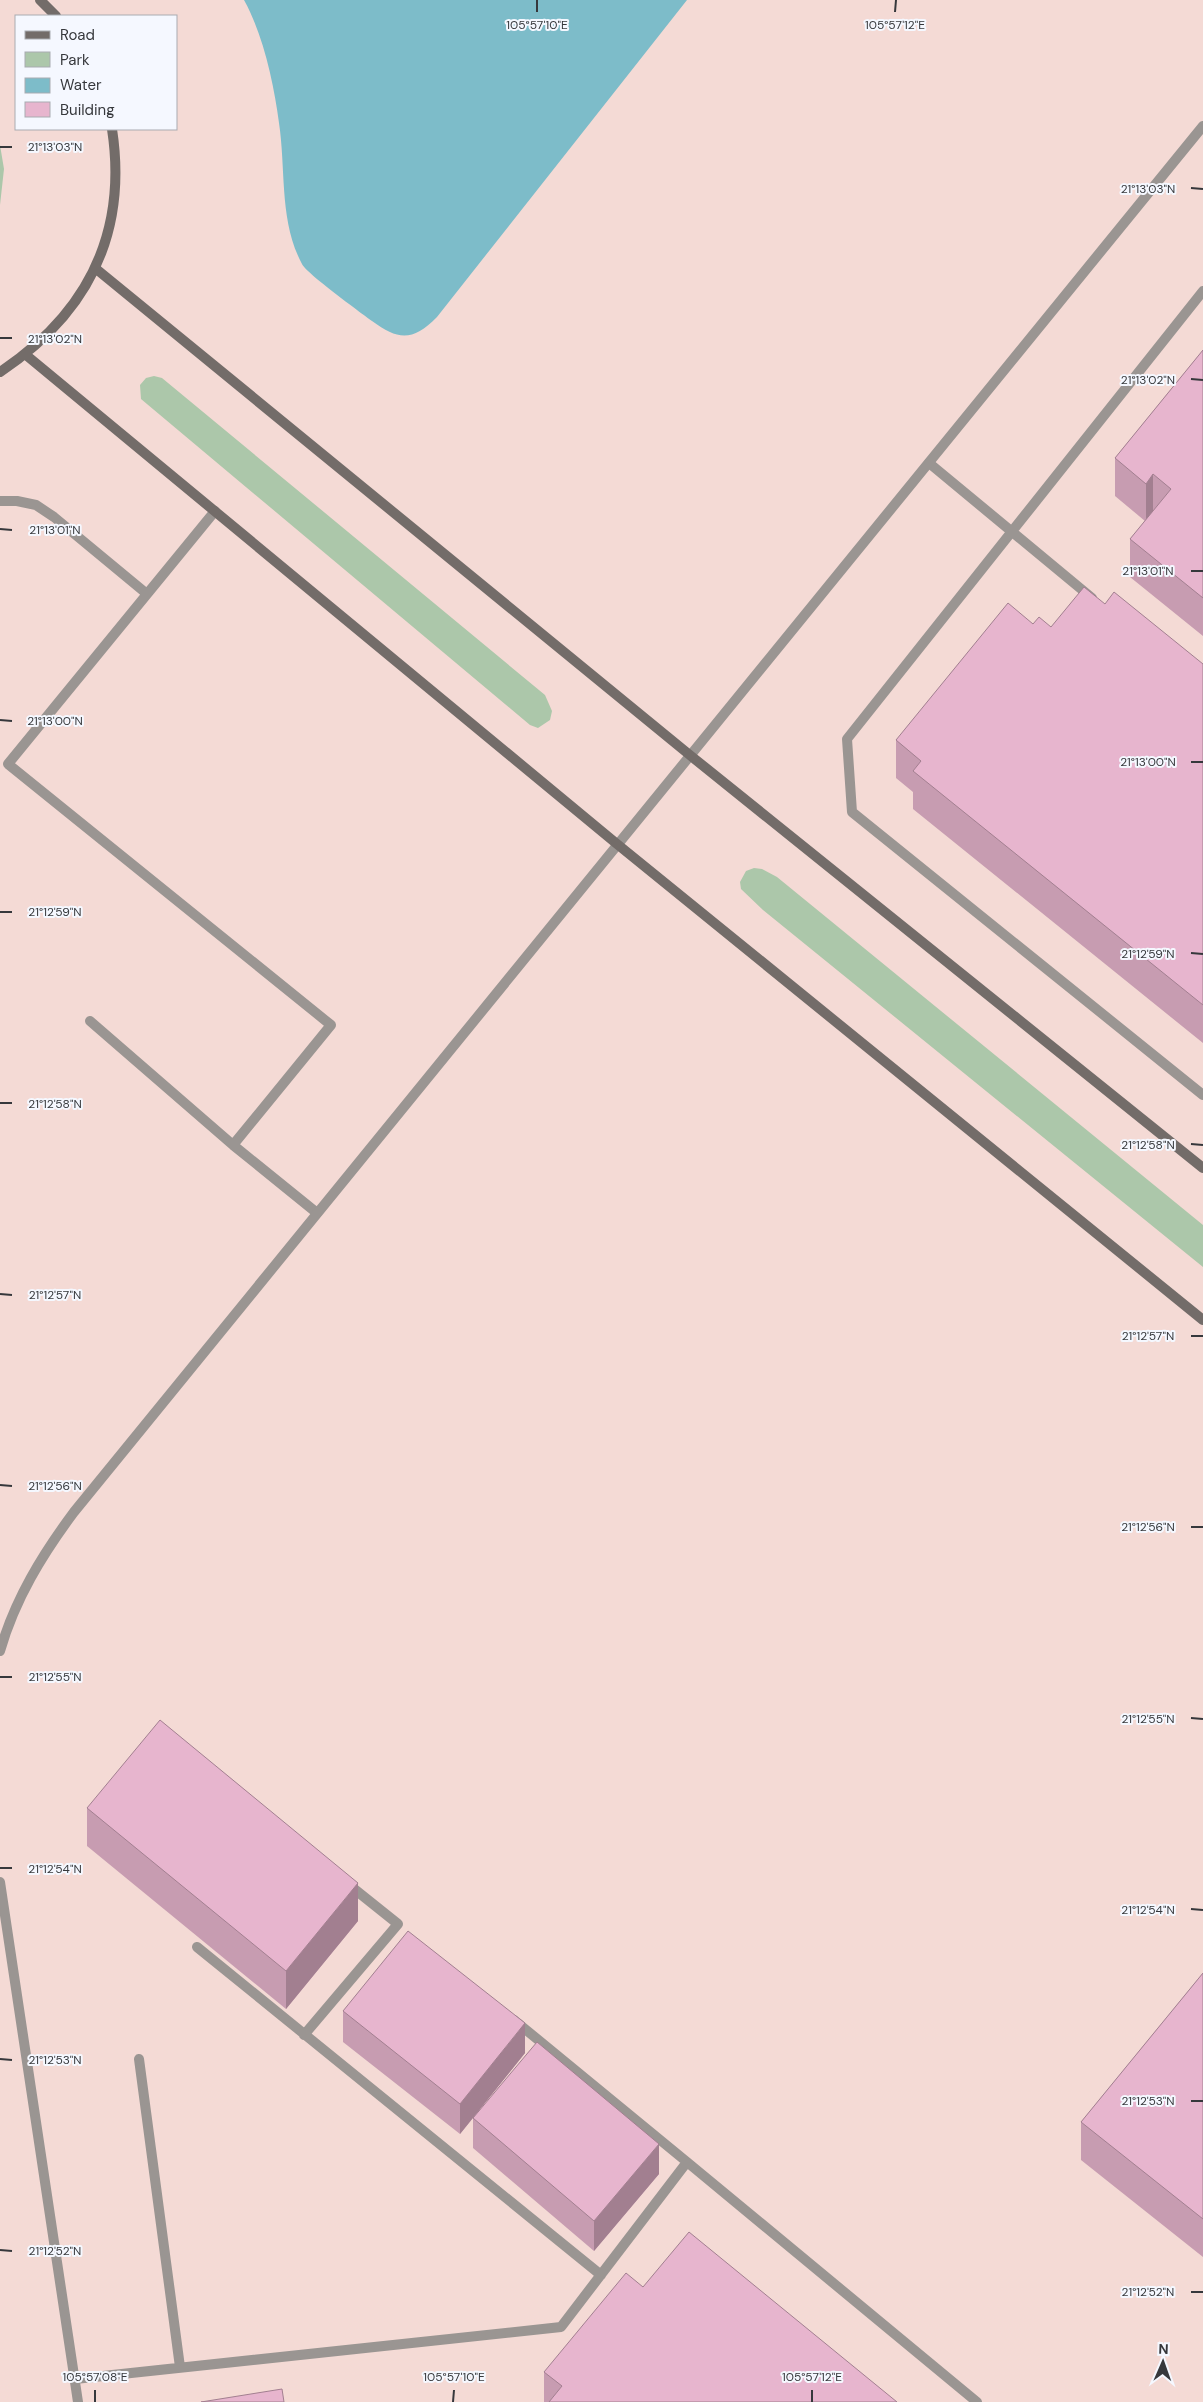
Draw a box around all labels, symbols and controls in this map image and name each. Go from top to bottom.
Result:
legend [15,15,178,130]
text: 105°57'10"E [506,17,568,33]
text: 105°57'12"E [865,17,925,33]
text: Road [60,25,95,45]
text: Park [60,50,90,70]
text: Water [60,75,102,95]
text: Building [60,100,115,120]
text: 21°13'03"N [28,139,82,155]
text: 21°13'03"N [1121,181,1175,197]
text: 21°13'02"N [28,331,82,347]
text: 21°13'02"N [1121,372,1175,388]
text: 21°13'01"N [29,522,81,538]
text: 21°13'01"N [1122,563,1174,579]
text: 21°13'00"N [27,713,83,729]
text: 21°13'00"N [1120,754,1176,770]
text: 21°12'59"N [28,904,82,920]
text: 21°12'59"N [1121,946,1175,962]
text: 21°12'58"N [28,1096,82,1112]
text: 21°12'58"N [1121,1137,1175,1153]
text: 21°12'57"N [29,1287,81,1303]
text: 21°12'57"N [1122,1328,1174,1344]
text: 21°12'56"N [28,1478,82,1494]
text: 21°12'56"N [1121,1519,1175,1535]
text: 21°12'55"N [28,1669,82,1685]
text: 21°12'55"N [1121,1711,1175,1727]
text: 21°12'54"N [28,1861,82,1877]
text: 21°12'54"N [1121,1902,1175,1918]
text: 21°12'53"N [28,2052,82,2068]
text: 21°12'53"N [1121,2093,1175,2109]
text: 21°12'52"N [29,2243,81,2259]
text: 21°12'52"N [1122,2284,1174,2300]
north arrow [1138,2337,1188,2387]
text: N [1158,2340,1169,2358]
text: 105°57'08"E [63,2369,128,2385]
text: 105°57'10"E [423,2369,485,2385]
text: 105°57'12"E [782,2369,842,2385]

